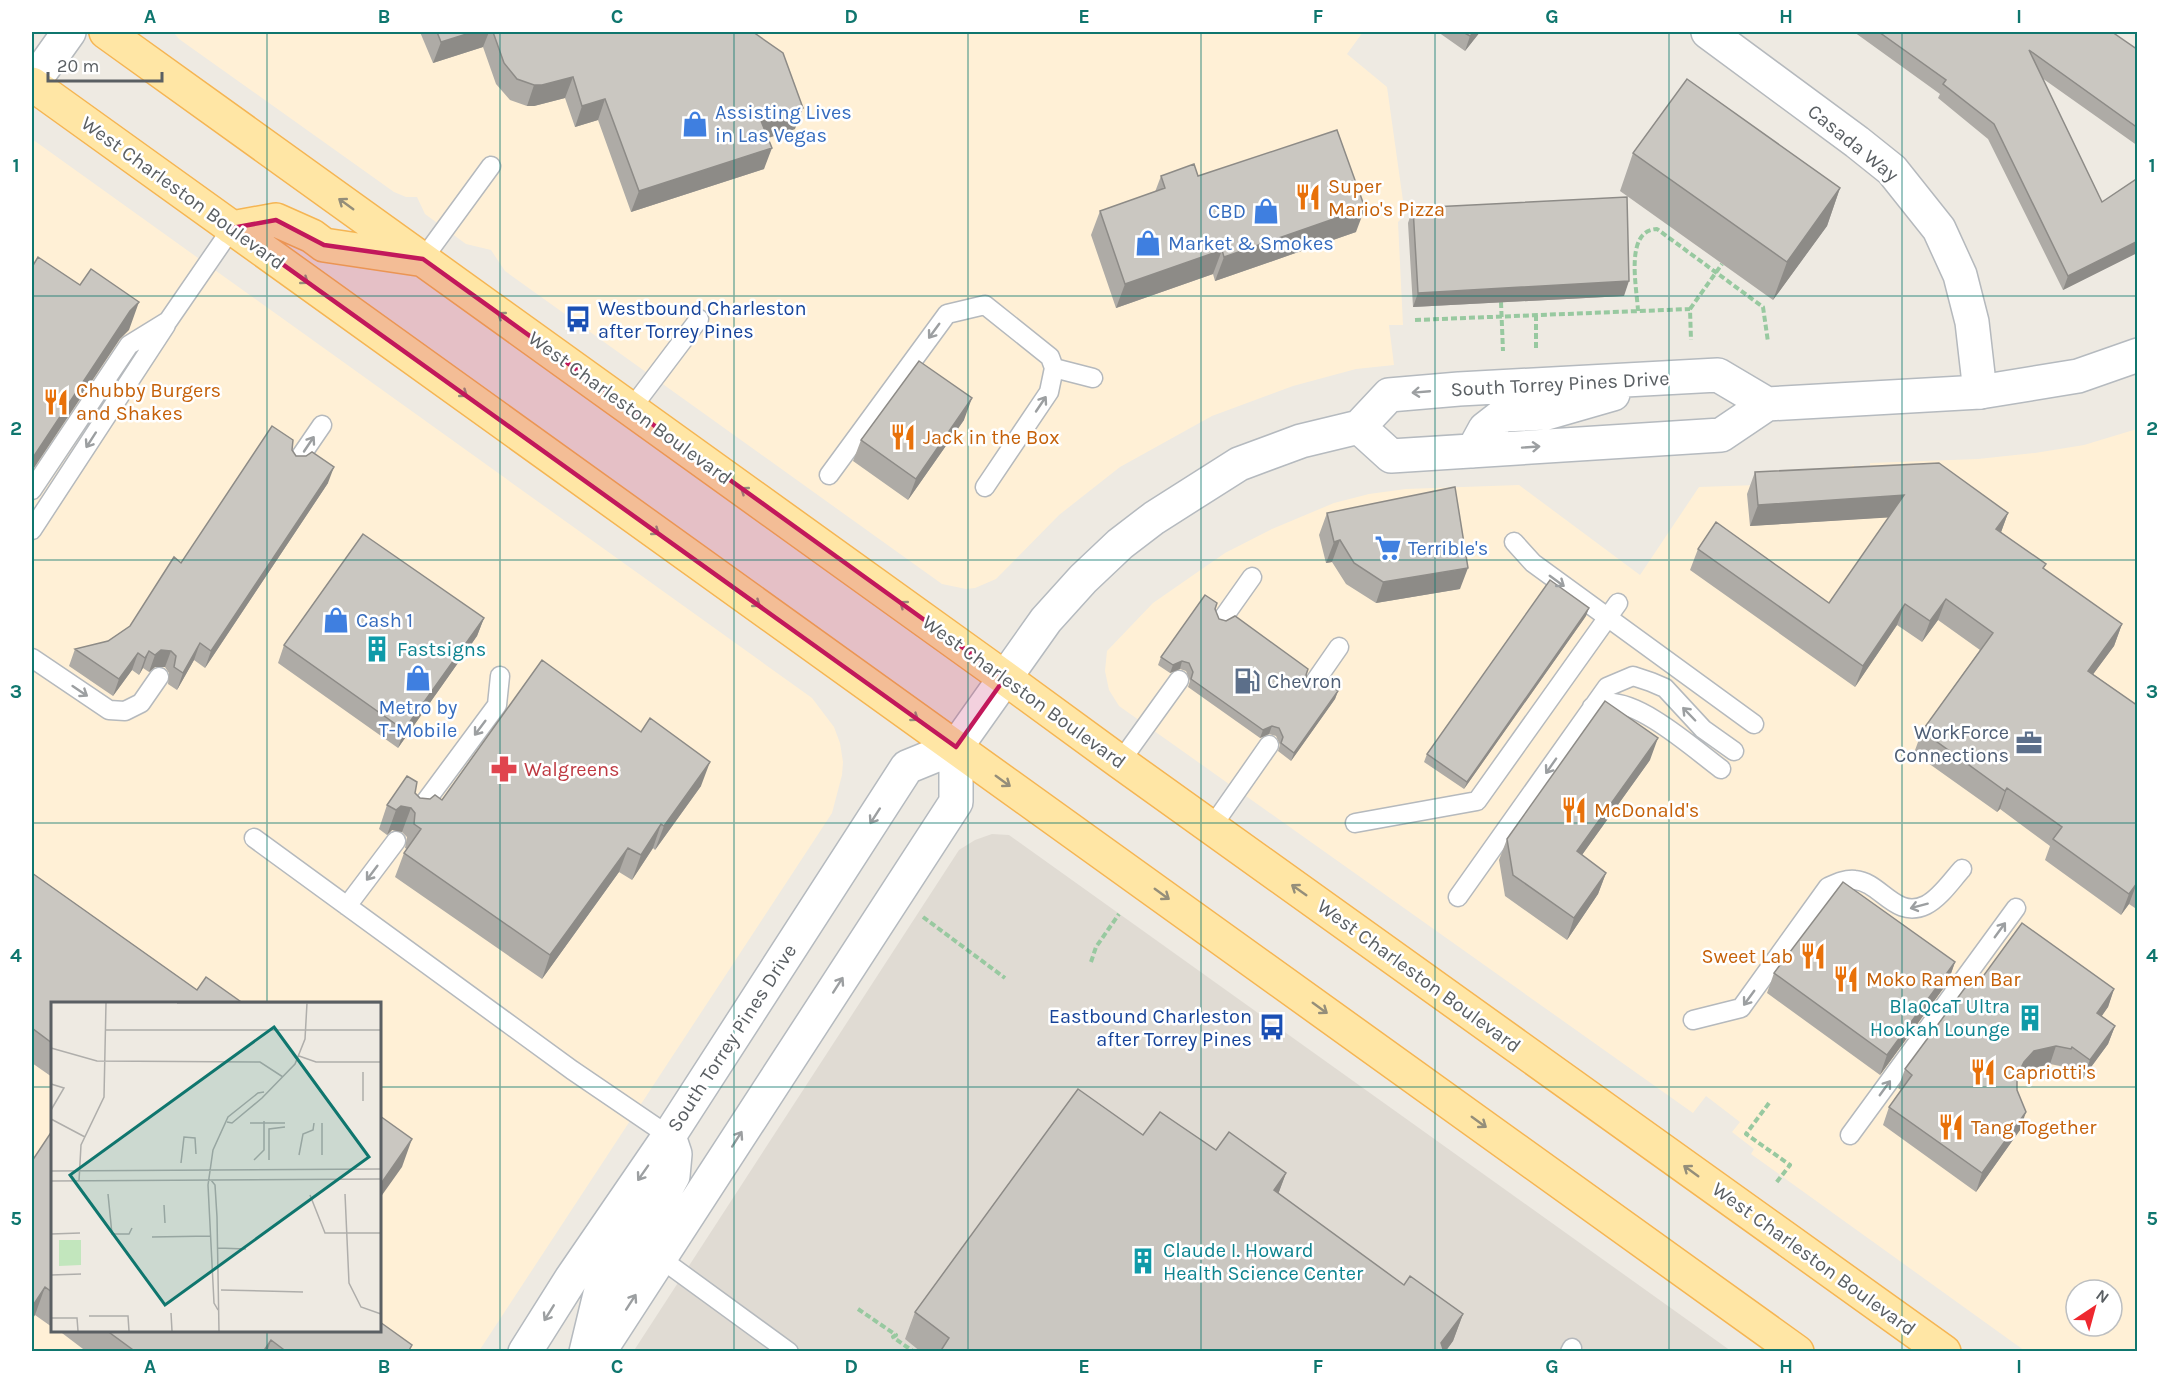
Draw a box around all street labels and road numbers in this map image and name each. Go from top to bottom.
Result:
street label: Casada Way [1803,99,1903,187]
street label: West Charleston Boulevard [77,111,289,275]
street label: West Charleston Boulevard [524,326,736,490]
street label: South Torrey Pines Drive [1450,367,1670,401]
street label: West Charleston Boulevard [918,610,1130,774]
street label: West Charleston Boulevard [1313,894,1525,1058]
street label: South Torrey Pines Drive [663,940,801,1136]
street label: West Charleston Boulevard [1708,1177,1920,1341]

